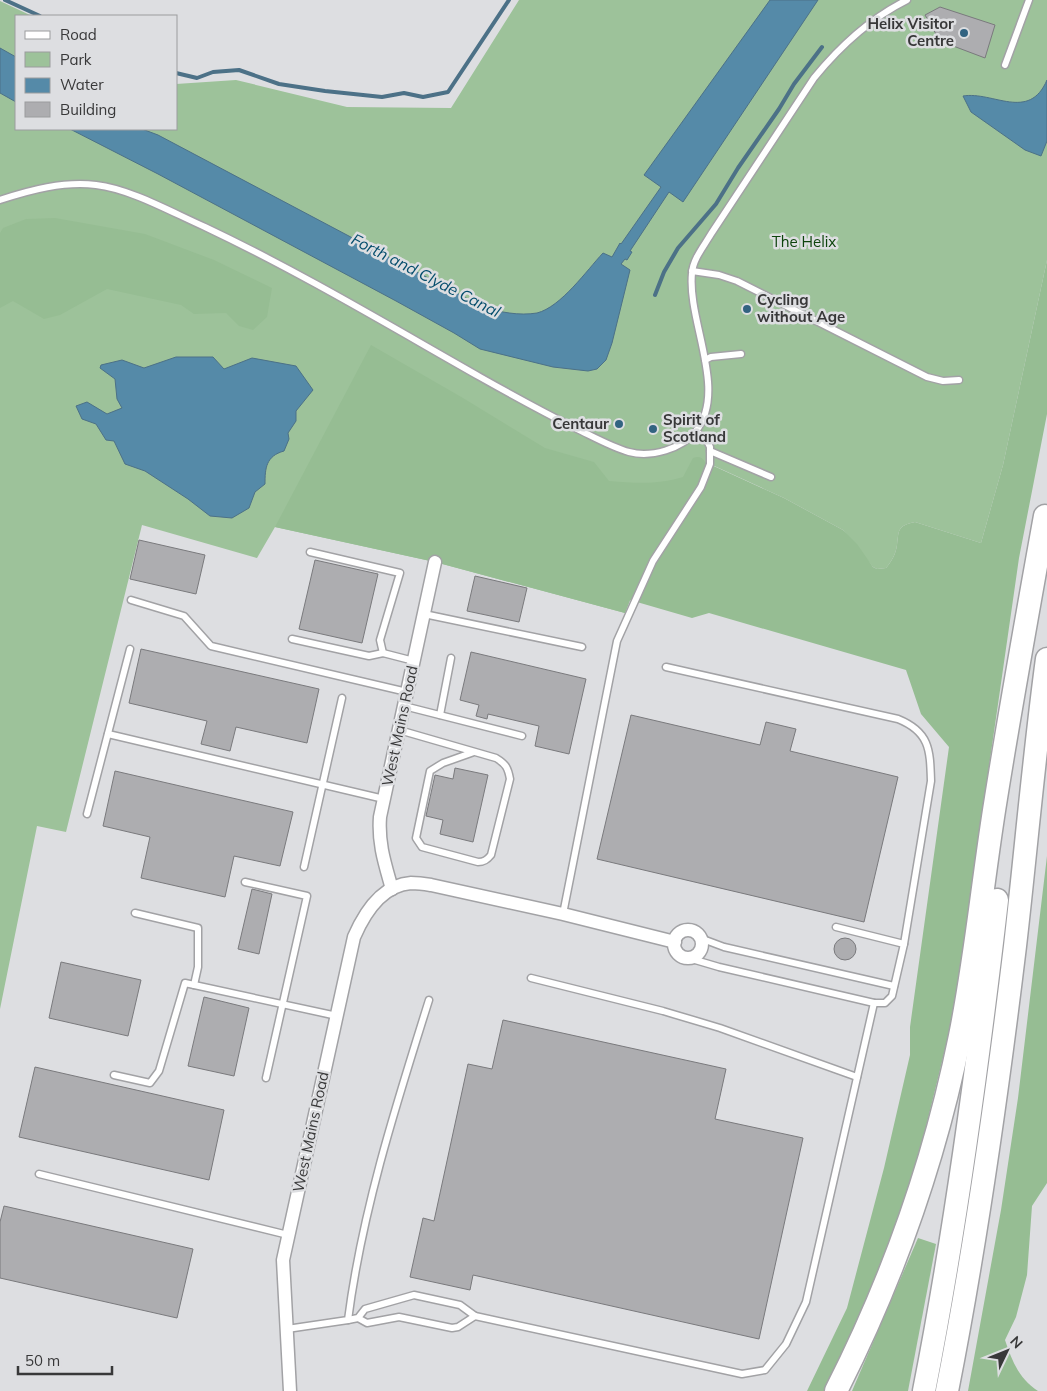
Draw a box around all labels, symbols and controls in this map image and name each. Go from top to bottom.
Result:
place label: Helix Visitor Centre [867,14,954,50]
legend [15,15,178,130]
text: Road [60,25,97,44]
marker: Helix Visitor Centre [958,27,970,39]
text: Park [60,50,92,69]
text: Water [60,75,104,94]
text: Building [60,100,116,119]
water label: Forth and Clyde Canal [348,229,504,321]
park label: The Helix [772,232,836,251]
place label: Cycling without Age [757,290,845,326]
marker: Cycling without Age [741,303,753,315]
place label: Spirit of Scotland [663,410,726,446]
place label: Centaur [552,414,609,433]
marker: Centaur [613,418,625,430]
marker: Spirit of Scotland [647,423,659,435]
street label: West Mains Road [377,664,422,788]
street label: West Mains Road [288,1070,333,1194]
north arrow [982,1326,1032,1376]
text: N [1006,1332,1027,1352]
scale bar [18,1344,111,1376]
text: 50 m [25,1351,60,1370]

